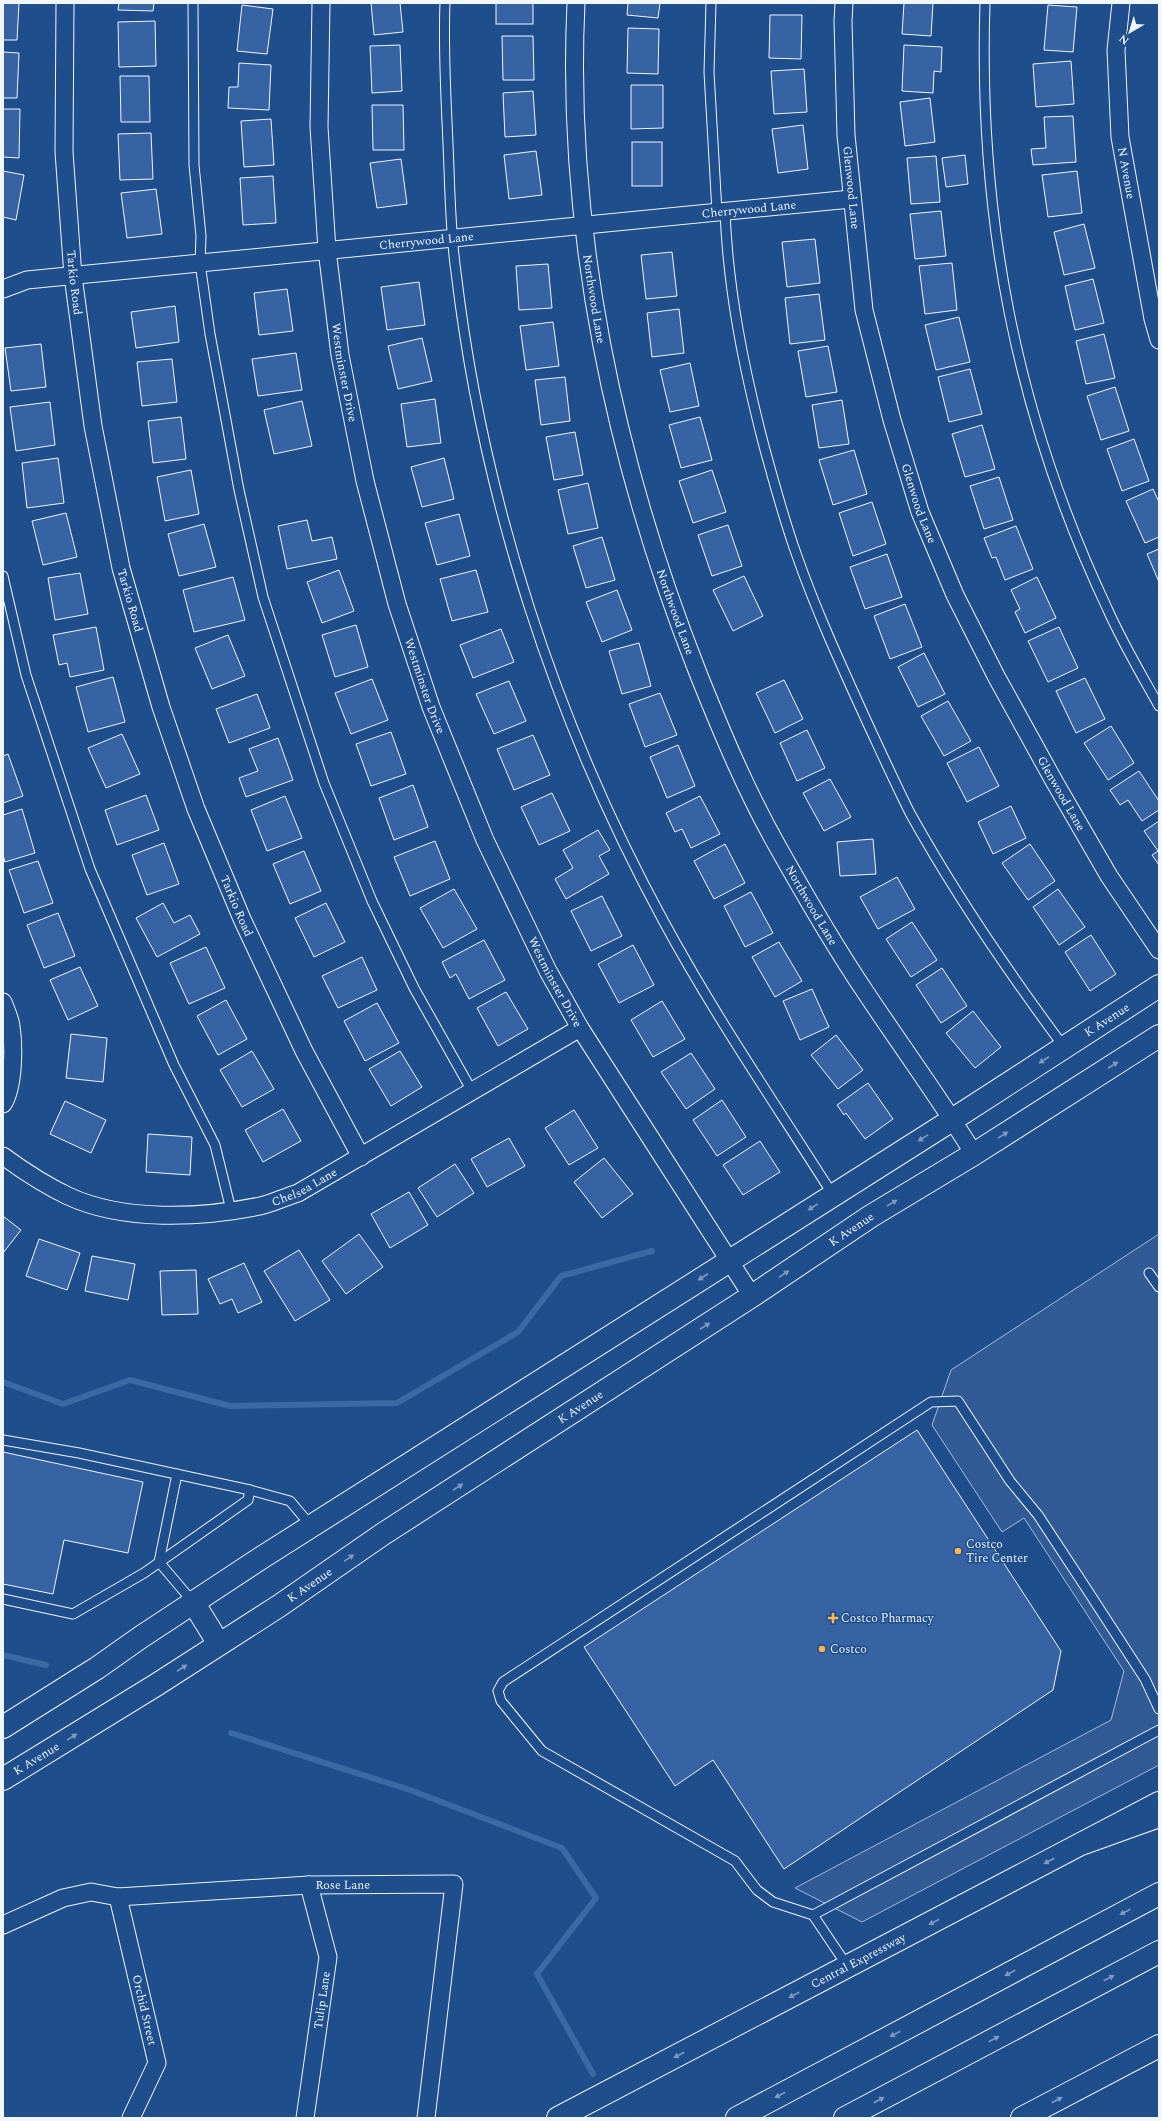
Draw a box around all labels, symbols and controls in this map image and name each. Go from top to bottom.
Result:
north arrow [1110,12,1150,52]
text: N [1115,30,1133,49]
street label: Glenwood Lane [838,145,865,230]
street label: N Avenue [1113,146,1141,201]
street label: Cherrywood Lane [701,195,797,223]
street label: Cherrywood Lane [378,227,475,255]
street label: Tarkio Road [62,250,88,316]
street label: Northwood Lane [578,253,611,345]
street label: Westminster Drive [327,322,363,424]
street label: Glenwood Lane [896,461,942,546]
street label: Tarkio Road [112,566,148,634]
street label: Northwood Lane [651,567,700,658]
street label: Westminster Drive [399,635,450,737]
street label: Glenwood Lane [1032,753,1091,835]
street label: Northwood Lane [780,861,843,949]
street label: Tarkio Road [215,872,259,940]
street label: Westminster Drive [523,933,587,1031]
street label: K Avenue [1080,998,1134,1042]
one-way arrow [1039,1056,1049,1064]
one-way arrow [1108,1061,1118,1069]
one-way arrow [998,1131,1008,1139]
one-way arrow [918,1134,928,1142]
street label: Chelsea Lane [269,1163,341,1211]
one-way arrow [886,1199,898,1206]
one-way arrow [807,1204,819,1211]
street label: K Avenue [825,1207,878,1251]
one-way arrow [778,1271,790,1278]
one-way arrow [698,1273,708,1281]
one-way arrow [699,1323,711,1330]
street label: K Avenue [554,1385,607,1429]
one-way arrow [452,1483,464,1490]
place label: Costco Tire Center [966,1535,1028,1568]
marker: Costco Tire Center [953,1546,963,1556]
one-way arrow [344,1554,354,1562]
street label: K Avenue [283,1562,336,1607]
place label: Costco Pharmacy [841,1609,935,1628]
marker: Costco Pharmacy [828,1613,838,1623]
place label: Costco [830,1640,867,1659]
marker: Costco [817,1644,827,1654]
one-way arrow [177,1664,188,1672]
one-way arrow [67,1733,77,1741]
street label: K Avenue [9,1737,63,1780]
one-way arrow [1043,1858,1055,1864]
street label: Rose Lane [315,1875,370,1894]
one-way arrow [1119,1909,1130,1915]
one-way arrow [928,1918,940,1925]
street label: Central Expressway [807,1927,910,1993]
street label: Tulip Lane [308,1970,335,2030]
one-way arrow [1004,1970,1016,1977]
street label: Orchid Street [127,1973,162,2047]
one-way arrow [1103,1975,1115,1982]
one-way arrow [788,1992,800,1998]
one-way arrow [889,2031,901,2038]
one-way arrow [988,2036,1000,2042]
one-way arrow [673,2052,684,2058]
one-way arrow [774,2092,786,2099]
one-way arrow [873,2096,885,2103]
one-way arrow [1051,2096,1062,2103]

